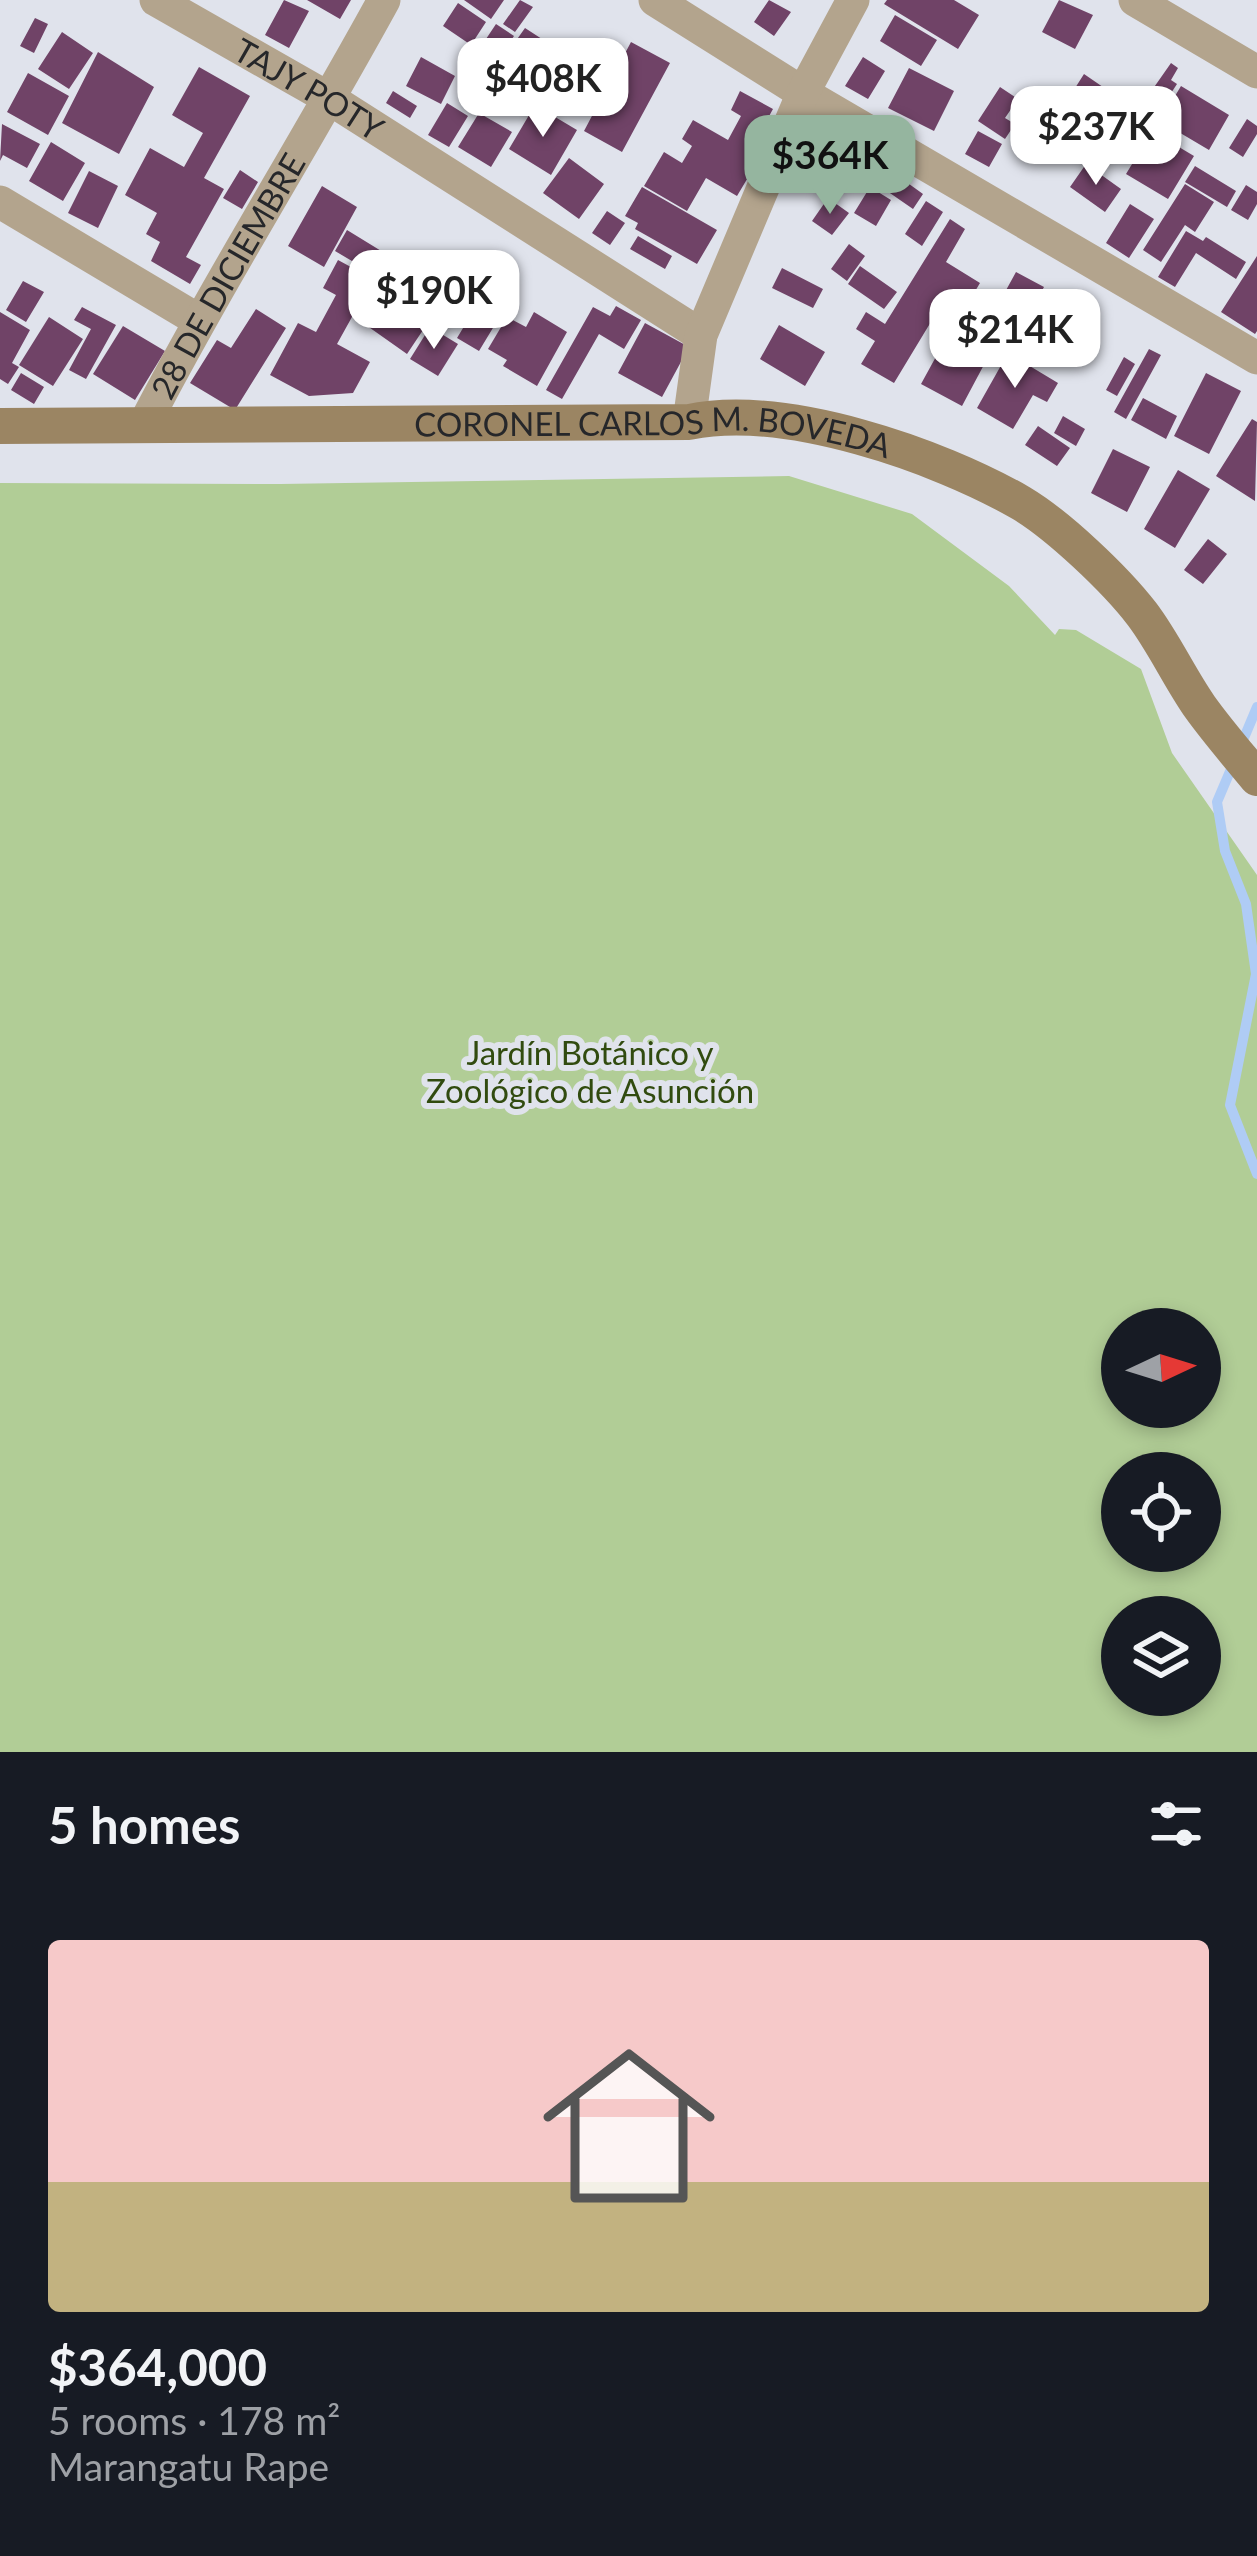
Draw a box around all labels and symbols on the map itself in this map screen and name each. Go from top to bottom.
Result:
street label: TAJY POTY [228,29,392,148]
pin: $408K [459,38,627,140]
pin: $237K [1012,86,1180,188]
pin: $364K [746,115,914,217]
street label: 28 DE DICIEMBRE [142,146,313,405]
pin: $190K [350,250,518,352]
pin: $214K [931,289,1099,391]
street label: CORONEL CARLOS M. BOVEDA [414,397,897,465]
park label: Jardín Botánico y Zoológico de Asunción [426,1032,754,1110]
north arrow [1101,1308,1221,1428]

